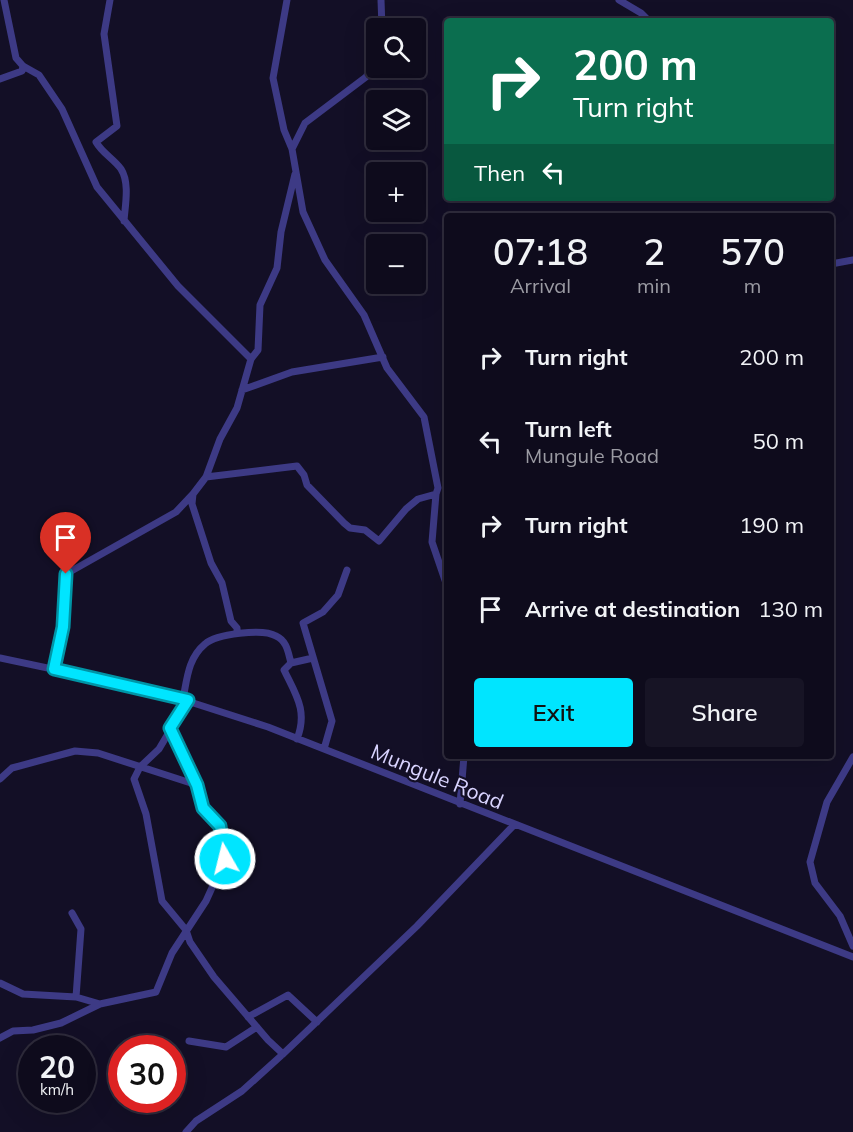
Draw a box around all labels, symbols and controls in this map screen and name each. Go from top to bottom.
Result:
map controls [366,18,426,294]
button: search [366,18,426,78]
text: 200 m [573,38,698,91]
icon: right [474,42,552,120]
button: layers [366,90,426,150]
text: Turn right [573,90,693,124]
icon: left [537,156,570,189]
text: Then [474,159,525,187]
button: + [366,162,426,222]
text: 07:18 [493,229,588,274]
text: 2 [643,229,665,274]
text: 570 [720,229,785,274]
button: − [366,234,426,294]
text: Arrival [510,273,571,298]
text: min [637,273,671,298]
text: m [744,273,761,298]
icon: right [474,341,507,374]
text: Turn right [525,343,628,371]
text: 200 m [739,343,804,371]
text: Turn left [525,415,612,443]
icon: left [474,425,507,458]
text: 50 m [753,427,804,455]
text: Mungule Road [525,443,659,468]
icon: right [474,509,507,542]
text: Turn right [525,511,628,539]
text: 190 m [739,511,804,539]
pin [40,512,91,574]
icon: arrive [49,521,82,554]
icon: arrive [474,593,507,626]
text: Arrive at destination [525,595,740,623]
text: 130 m [758,595,823,623]
button: Exit [474,678,633,747]
button: Share [645,678,804,747]
street label: Mungule Road [367,738,507,814]
position arrow [193,827,257,891]
speed limit sign: 30 [108,1035,186,1113]
text: 20 [39,1048,75,1086]
text: km/h [40,1080,74,1099]

